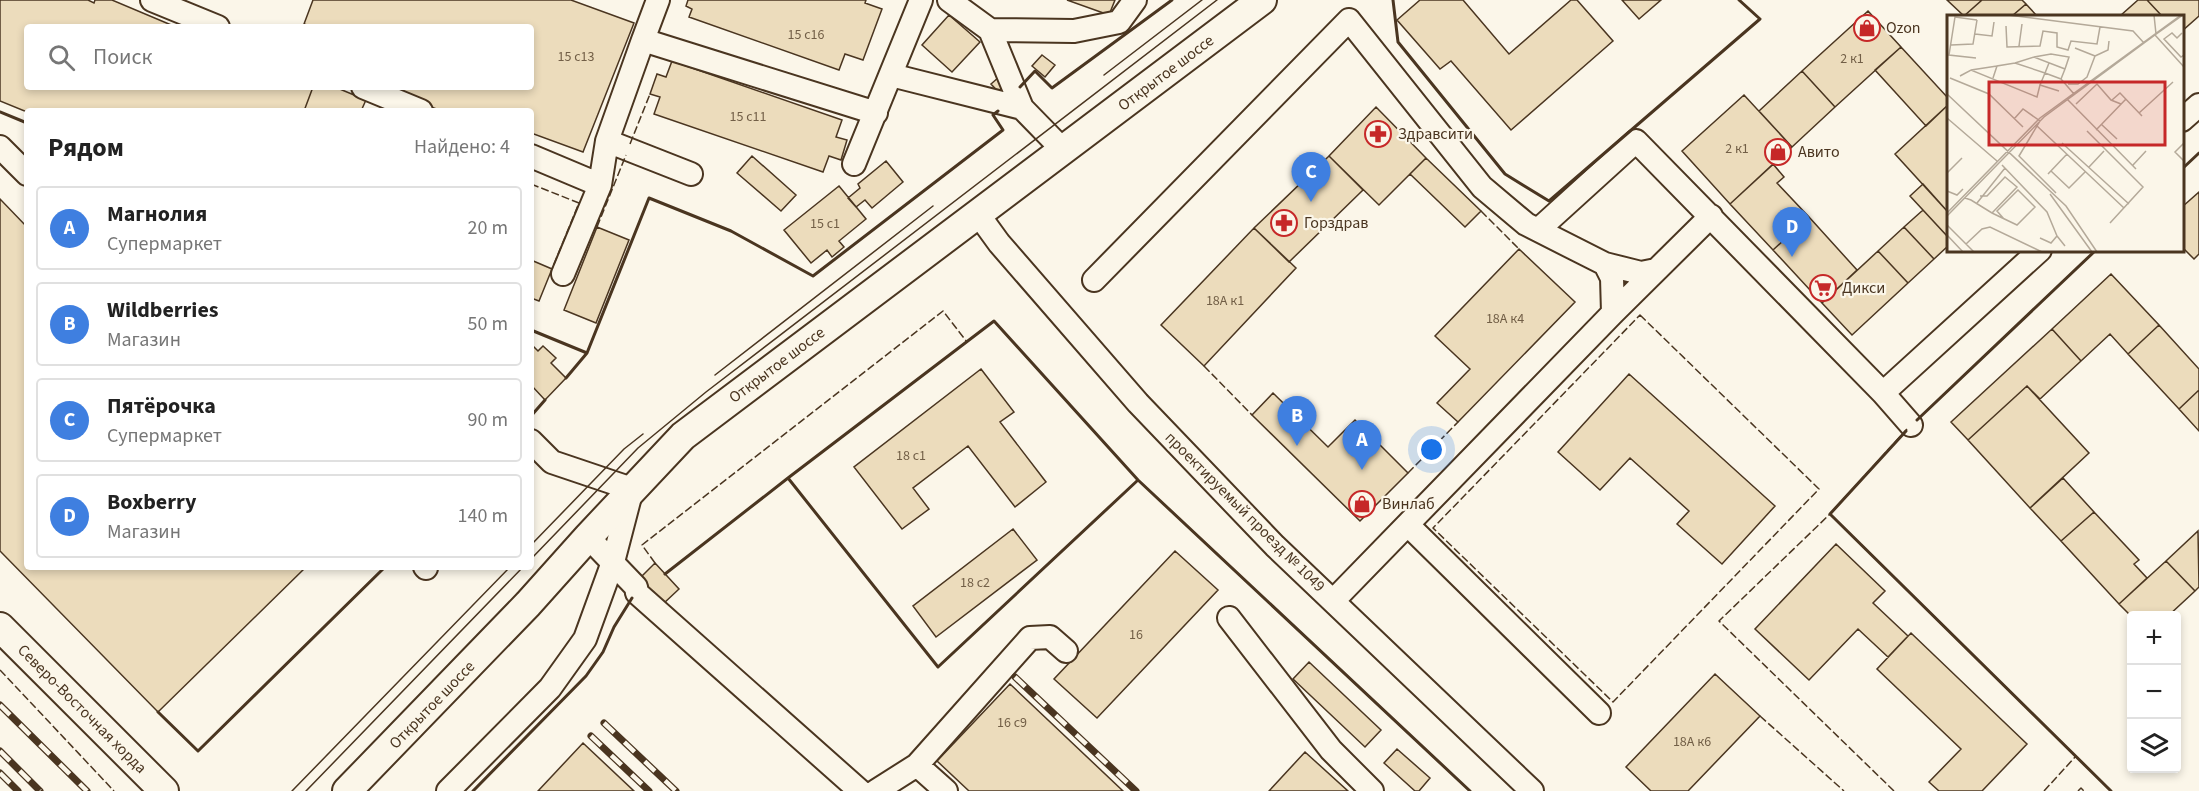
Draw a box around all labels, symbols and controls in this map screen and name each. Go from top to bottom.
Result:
shop icon: Ozon [1852,13,1882,43]
inset map [1947,15,2184,252]
place label: Ozon [1886,17,1921,39]
search box [24,24,534,90]
house number: 15 с16 [787,25,825,45]
street label: Открытое шоссе [1113,30,1219,116]
icon: search [45,41,78,74]
text: Поиск [93,41,152,73]
house number: 15 с13 [557,47,595,67]
house number: 2 к1 [1840,49,1864,69]
house number: 15 с11 [729,107,767,127]
pharmacy icon: Здравсити [1363,119,1393,149]
place label: Здравсити [1398,123,1473,145]
text: Рядом [48,129,124,166]
text: Найдено: 4 [414,133,510,161]
shop icon: Авито [1763,137,1793,167]
house number: 2 к1 [1725,139,1749,159]
place label: Авито [1798,141,1840,163]
pin: C [1292,152,1330,202]
text: Магнолия [107,198,207,230]
pharmacy icon: Горздрав [1269,208,1299,238]
pin: D [1772,208,1812,257]
place label: Горздрав [1304,212,1368,234]
text: A [64,214,75,242]
text: 20 m [468,214,508,242]
house number: 15 с1 [810,214,840,234]
text: Супермаркет [107,230,222,258]
supermarket icon: Дикси [1808,273,1838,303]
place label: Дикси [1842,277,1885,299]
house number: 18А к1 [1206,291,1244,311]
text: Wildberries [107,294,219,326]
house number: 18А к4 [1486,309,1524,329]
text: B [63,310,76,338]
text: 50 m [468,310,508,338]
street label: Открытое шоссе [724,322,830,408]
text: Магазин [107,326,181,354]
text: Пятёрочка [107,390,216,422]
pin: B [1278,396,1316,446]
text: C [64,406,75,434]
text: 90 m [468,406,508,434]
pin: A [1342,420,1382,470]
text: Супермаркет [107,422,222,450]
street label: проектируемый проезд № 1049 [1160,427,1330,597]
your location [1417,435,1446,464]
house number: 18 c1 [896,446,926,466]
text: Boxberry [107,486,196,518]
shop icon: Винлаб [1347,489,1377,519]
place label: Винлаб [1382,493,1435,515]
text: D [63,502,76,530]
text: 140 m [458,502,508,530]
text: Магазин [107,518,181,546]
house number: 18 c2 [960,573,990,593]
map controls [2127,611,2181,773]
button: + [2127,611,2181,665]
house number: 16 [1129,625,1143,645]
street label: Северо-Восточная хорда [13,640,151,778]
street label: Открытое шоссе [384,656,480,754]
button: − [2127,665,2181,719]
house number: 16 с9 [997,713,1027,733]
button: layers [2127,719,2181,773]
house number: 18А к6 [1673,732,1711,752]

